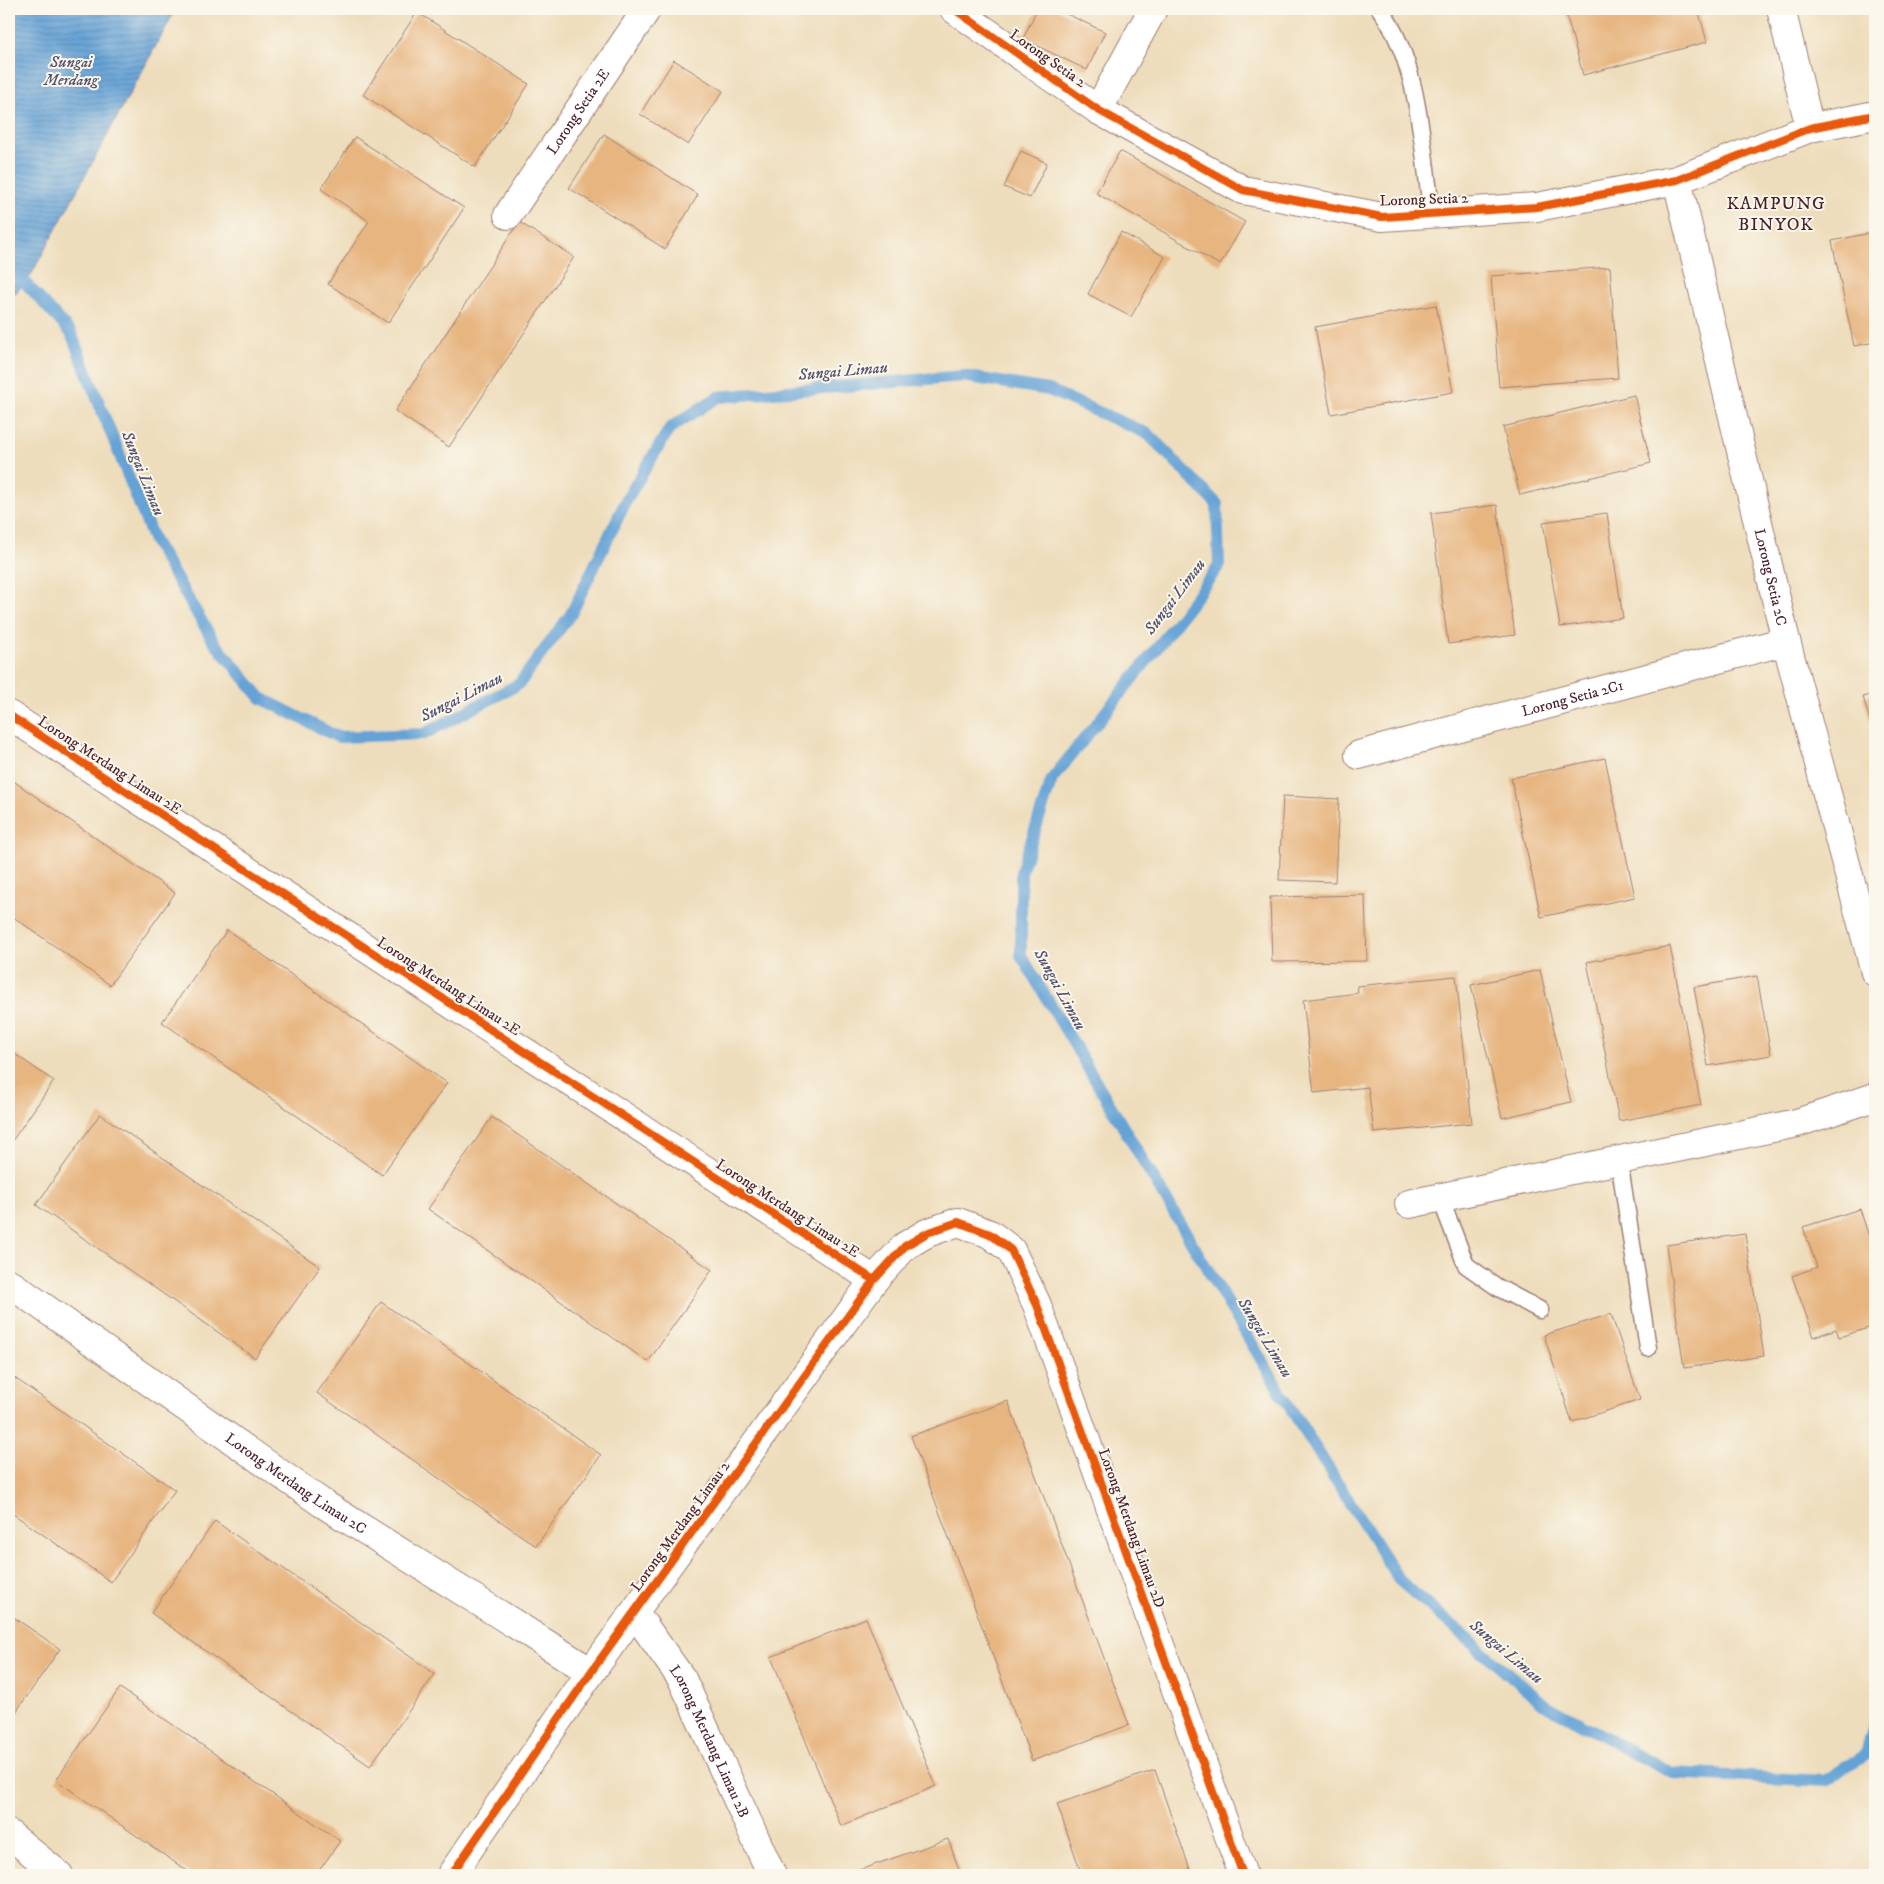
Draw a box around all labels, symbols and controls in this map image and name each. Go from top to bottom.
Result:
street label: Lorong Setia 2 [1006,25,1090,92]
water label: Sungai Merdang [43,52,99,90]
street label: Lorong Setia 2E [543,65,614,158]
street label: Lorong Setia 2 [1379,188,1469,211]
district label: KAMPUNG BINYOK [1726,193,1826,236]
water label: Sungai Limau [797,357,889,385]
water label: Sungai Limau [117,427,169,519]
street label: Lorong Setia 2C [1750,527,1791,628]
water label: Sungai Limau [1139,555,1210,639]
water label: Sungai Limau [416,668,506,727]
street label: Lorong Setia 2C1 [1520,676,1626,721]
street label: Lorong Merdang Limau 2E [34,712,185,819]
street label: Lorong Merdang Limau 2E [373,933,524,1040]
water label: Sungai Limau [1029,945,1091,1034]
street label: Lorong Merdang Limau 2E [712,1155,863,1262]
water label: Sungai Limau [1233,1293,1297,1381]
street label: Lorong Merdang Limau 2C [221,1429,370,1539]
street label: Lorong Merdang Limau 2D [1094,1446,1169,1610]
street label: Lorong Merdang Limau 2 [627,1457,735,1595]
water label: Sungai Limau [1465,1615,1547,1688]
street label: Lorong Merdang Limau 2B [665,1661,753,1821]

